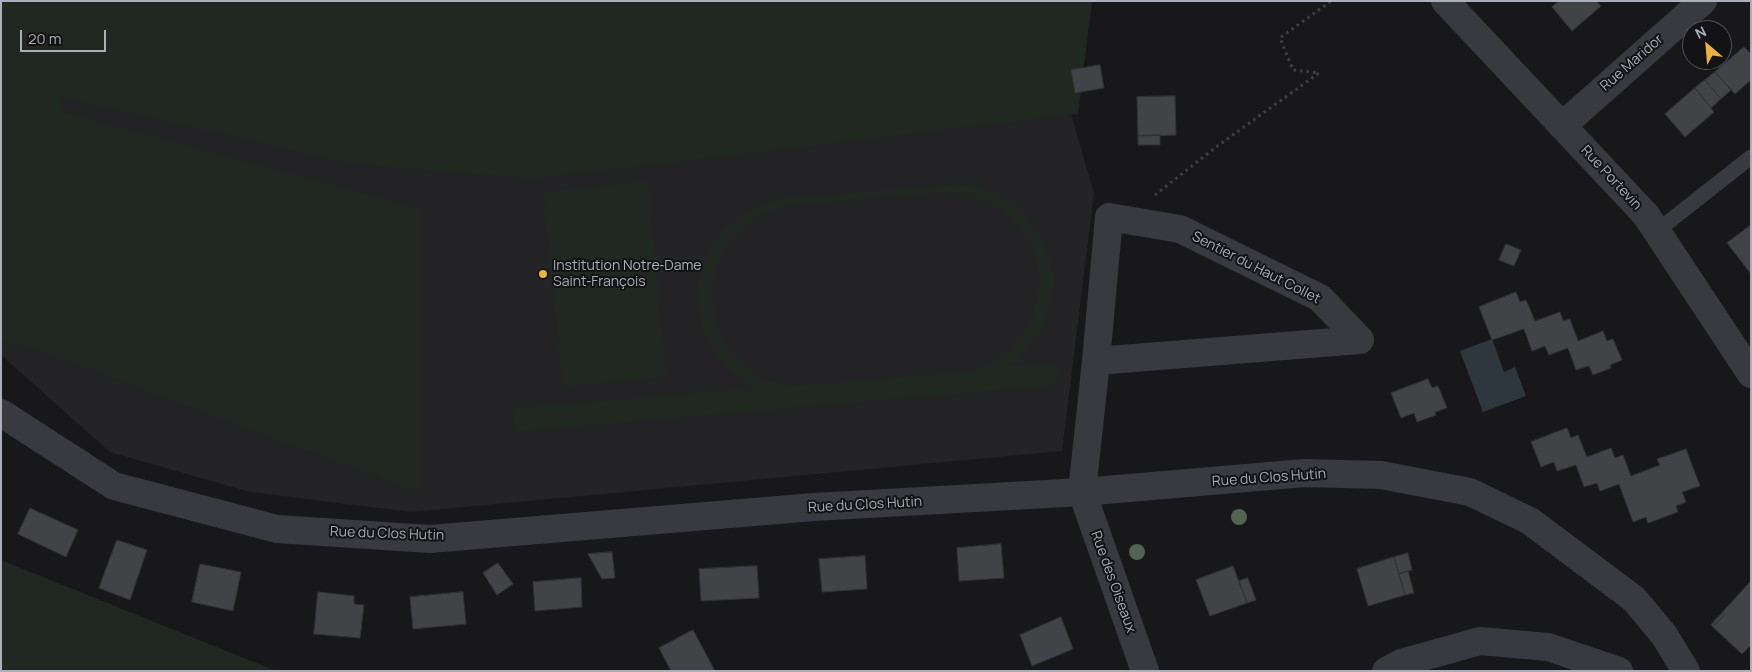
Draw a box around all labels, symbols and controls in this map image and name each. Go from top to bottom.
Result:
scale bar [22,20,109,52]
north arrow [1682,20,1732,70]
text: N [1692,21,1709,43]
text: 20 m [28,28,61,49]
street label: Rue Maridor [1597,31,1667,95]
street label: Rue Portevin [1577,142,1645,214]
street label: Sentier du Haut Collet [1189,228,1323,308]
place label: Institution Notre‐Dame Saint‐François [553,258,701,290]
marker: Institution Notre‐Dame Saint‐François [537,268,549,280]
street label: Rue du Clos Hutin [1211,466,1327,490]
street label: Rue du Clos Hutin [808,494,922,516]
street label: Rue du Clos Hutin [330,524,444,544]
street label: Rue des Oiseaux [1087,529,1139,635]

